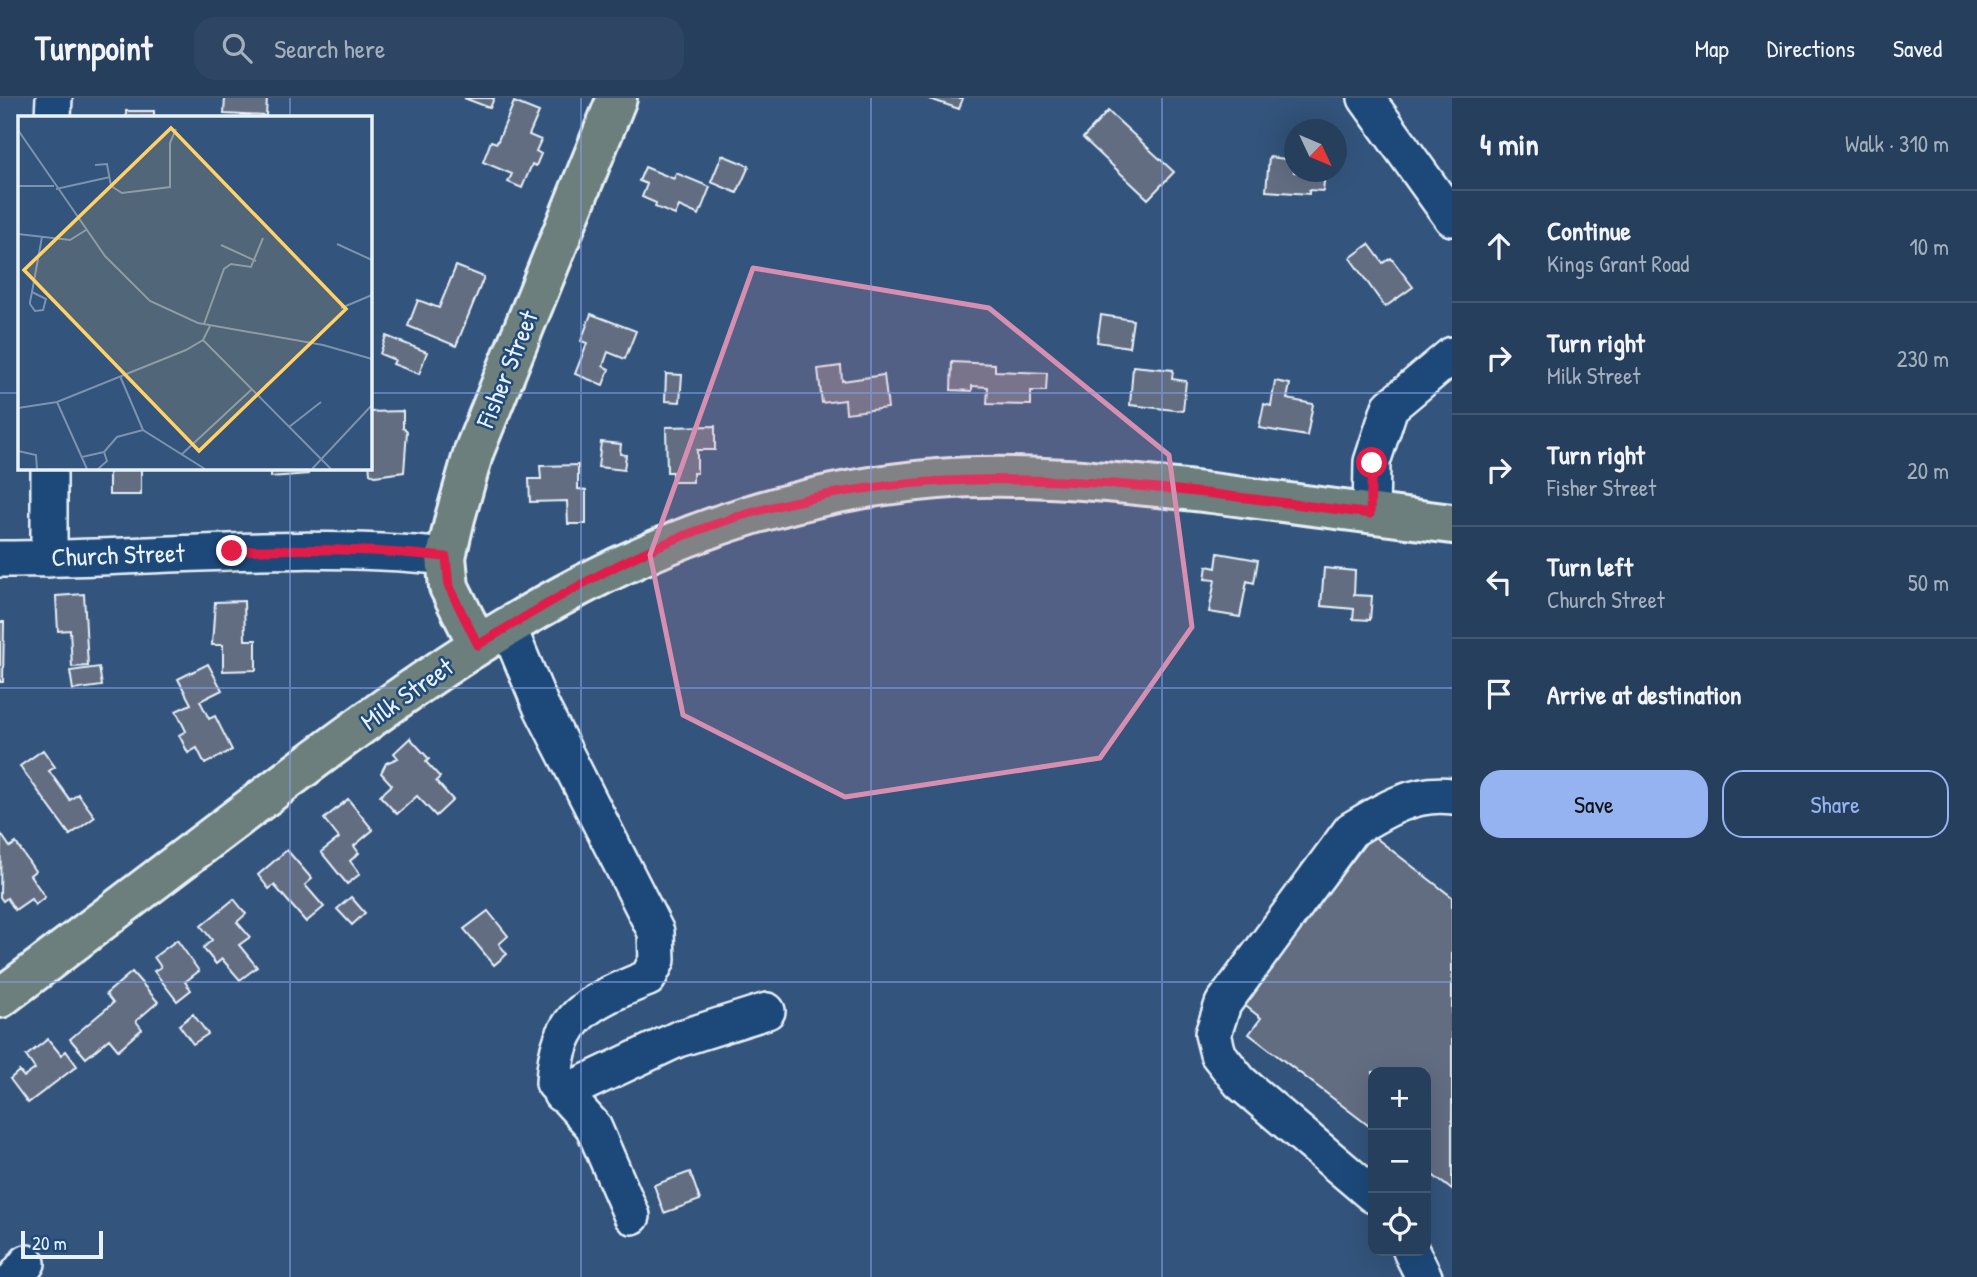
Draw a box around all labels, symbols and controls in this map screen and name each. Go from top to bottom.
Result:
search box [194,17,684,80]
text: Turnpoint [35,26,152,70]
icon: search [218,29,256,67]
text: Search here [274,31,385,66]
text: Map [1695,32,1729,64]
text: Directions [1767,32,1855,64]
text: Saved [1893,32,1942,64]
inset map [18,116,371,469]
north arrow [1284,119,1347,182]
text: 4 min [1480,124,1539,164]
text: Walk · 310 m [1845,128,1949,159]
text: Continue [1547,213,1631,248]
icon: ahead [1480,227,1518,265]
text: 10 m [1909,231,1949,262]
text: Kings Grant Road [1547,248,1689,279]
street label: Fisher Street [467,304,546,433]
text: Turn right [1547,325,1645,360]
icon: right [1480,339,1518,377]
text: 230 m [1897,343,1949,374]
text: Milk Street [1547,360,1640,391]
text: Turn right [1547,437,1645,472]
route start [1356,447,1387,478]
icon: right [1480,451,1518,489]
text: 20 m [1907,455,1949,486]
text: Fisher Street [1547,472,1656,503]
street label: Church Street [51,535,186,574]
route end [216,535,247,566]
text: Turn left [1547,549,1633,584]
icon: left [1480,563,1518,601]
text: 50 m [1908,567,1949,598]
text: Church Street [1547,584,1665,615]
street label: Milk Street [353,648,461,738]
icon: arrive [1480,675,1518,713]
text: Arrive at destination [1547,677,1742,712]
button: Save [1480,770,1708,838]
button: Share [1722,770,1949,838]
map controls [1368,1067,1431,1256]
button: + [1368,1067,1431,1130]
button: − [1368,1130,1431,1193]
button: locate [1368,1193,1431,1256]
scale bar [21,1228,103,1260]
text: 20 m [32,1230,67,1256]

